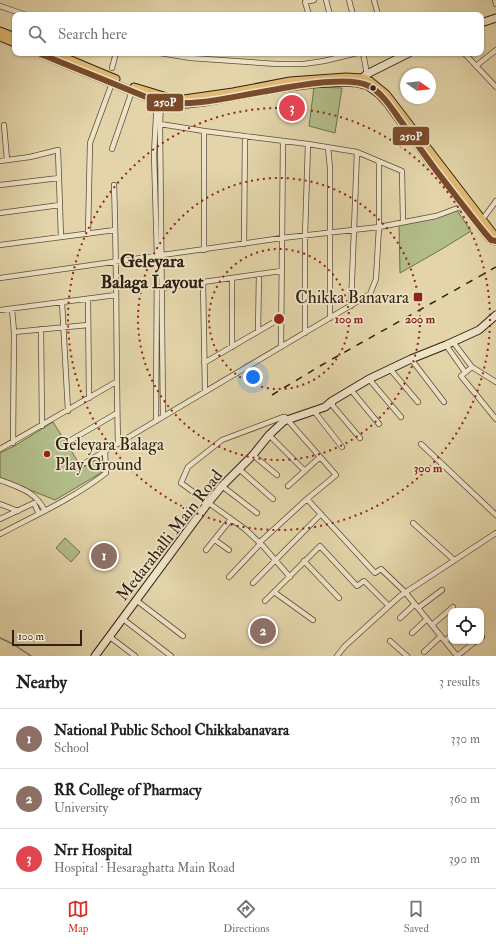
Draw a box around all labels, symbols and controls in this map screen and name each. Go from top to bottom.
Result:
search box [12,12,484,56]
icon: search [26,23,48,45]
text: Search here [58,25,127,44]
north arrow [400,68,436,104]
unlabelled marker [368,83,378,93]
line badge: 250P [146,93,184,112]
pin: 3 [279,93,305,123]
text: 250P [154,96,177,109]
line badge: 250P [392,126,430,146]
text: 250P [400,130,423,143]
district label: Geleyara Balaga Layout [100,250,204,294]
place label: Chikka Banavara [295,287,410,308]
marker: Chikka Banavara [412,291,424,303]
centre of rings [272,312,286,326]
text: 100 m [335,312,364,327]
text: 200 m [405,312,436,327]
your location [243,367,263,387]
place label: Geleyara Balaga Play Ground [55,434,165,476]
marker: Geleyara Balaga Play Ground [42,449,52,459]
text: 300 m [414,461,443,476]
street label: Medarahalli Main Road [112,465,227,605]
pin: 1 [91,541,117,571]
map controls [448,608,484,644]
button: locate [448,608,484,644]
pin: 2 [250,616,276,646]
scale bar [12,628,82,647]
text: 100 m [18,630,44,643]
text: Nearby [16,672,67,693]
text: 3 results [439,674,480,690]
text: National Public School Chikkabanavara [54,721,289,740]
text: 1 [27,731,31,747]
text: 330 m [451,731,480,747]
text: School [54,740,89,756]
text: RR College of Pharmacy [54,781,202,800]
text: 2 [26,791,32,807]
text: 360 m [449,791,480,807]
text: University [54,800,108,816]
text: Nrr Hospital [54,841,132,860]
text: 3 [27,851,32,867]
text: 390 m [449,851,480,867]
text: Hospital · Hesaraghatta Main Road [54,860,235,876]
tab: Map [67,898,89,935]
tab: Directions [223,898,270,935]
tab: Saved [404,898,429,935]

